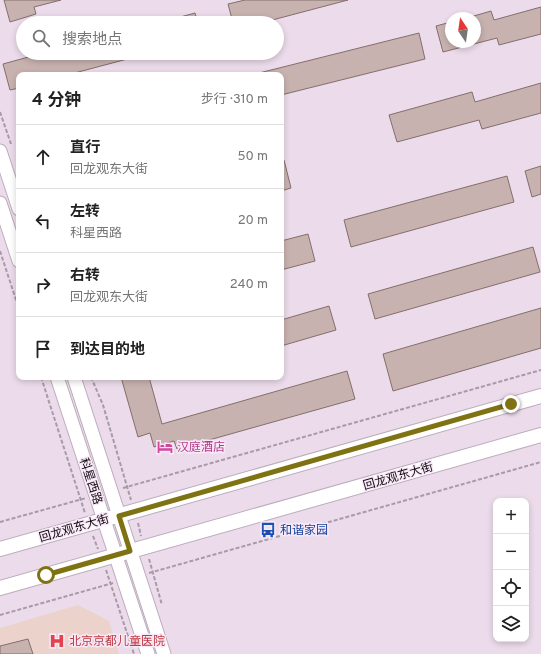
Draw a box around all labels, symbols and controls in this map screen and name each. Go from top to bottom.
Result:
north arrow [445,12,481,48]
search box [16,16,284,60]
icon: search [30,27,52,49]
text: 搜索地点 [62,31,122,50]
text: 4 分钟 [32,90,81,112]
text: 步行 · 310 m [201,92,268,108]
text: 直行 [70,139,100,158]
icon: ahead [32,146,54,168]
text: 50 m [238,149,268,165]
text: 回龙观东大街 [70,162,148,178]
text: 左转 [70,203,100,222]
icon: left [32,210,54,232]
text: 20 m [238,213,268,229]
text: 科星西路 [70,226,122,242]
text: 右转 [70,267,100,286]
icon: right [32,274,54,296]
text: 240 m [230,277,268,293]
text: 回龙观东大街 [70,290,148,306]
icon: arrive [32,338,54,360]
text: 到达目的地 [70,341,145,360]
route end [502,395,520,413]
hotel icon: 汉庭酒店 [156,438,174,456]
place label: 汉庭酒店 [177,440,225,456]
street label: 科星西路 [75,456,105,507]
street label: 回龙观东大街 [361,459,435,495]
map controls [493,498,529,642]
button: + [493,498,529,534]
street label: 回龙观东大街 [37,511,111,547]
bus stop icon: 和谐家园 [259,521,277,539]
place label: 和谐家园 [280,523,328,539]
button: − [493,534,529,570]
route start [37,566,55,584]
button: locate [493,570,529,606]
button: layers [493,606,529,642]
hospital icon: 北京京都儿童医院 [48,632,66,650]
place label: 北京京都儿童医院 [69,634,165,650]

